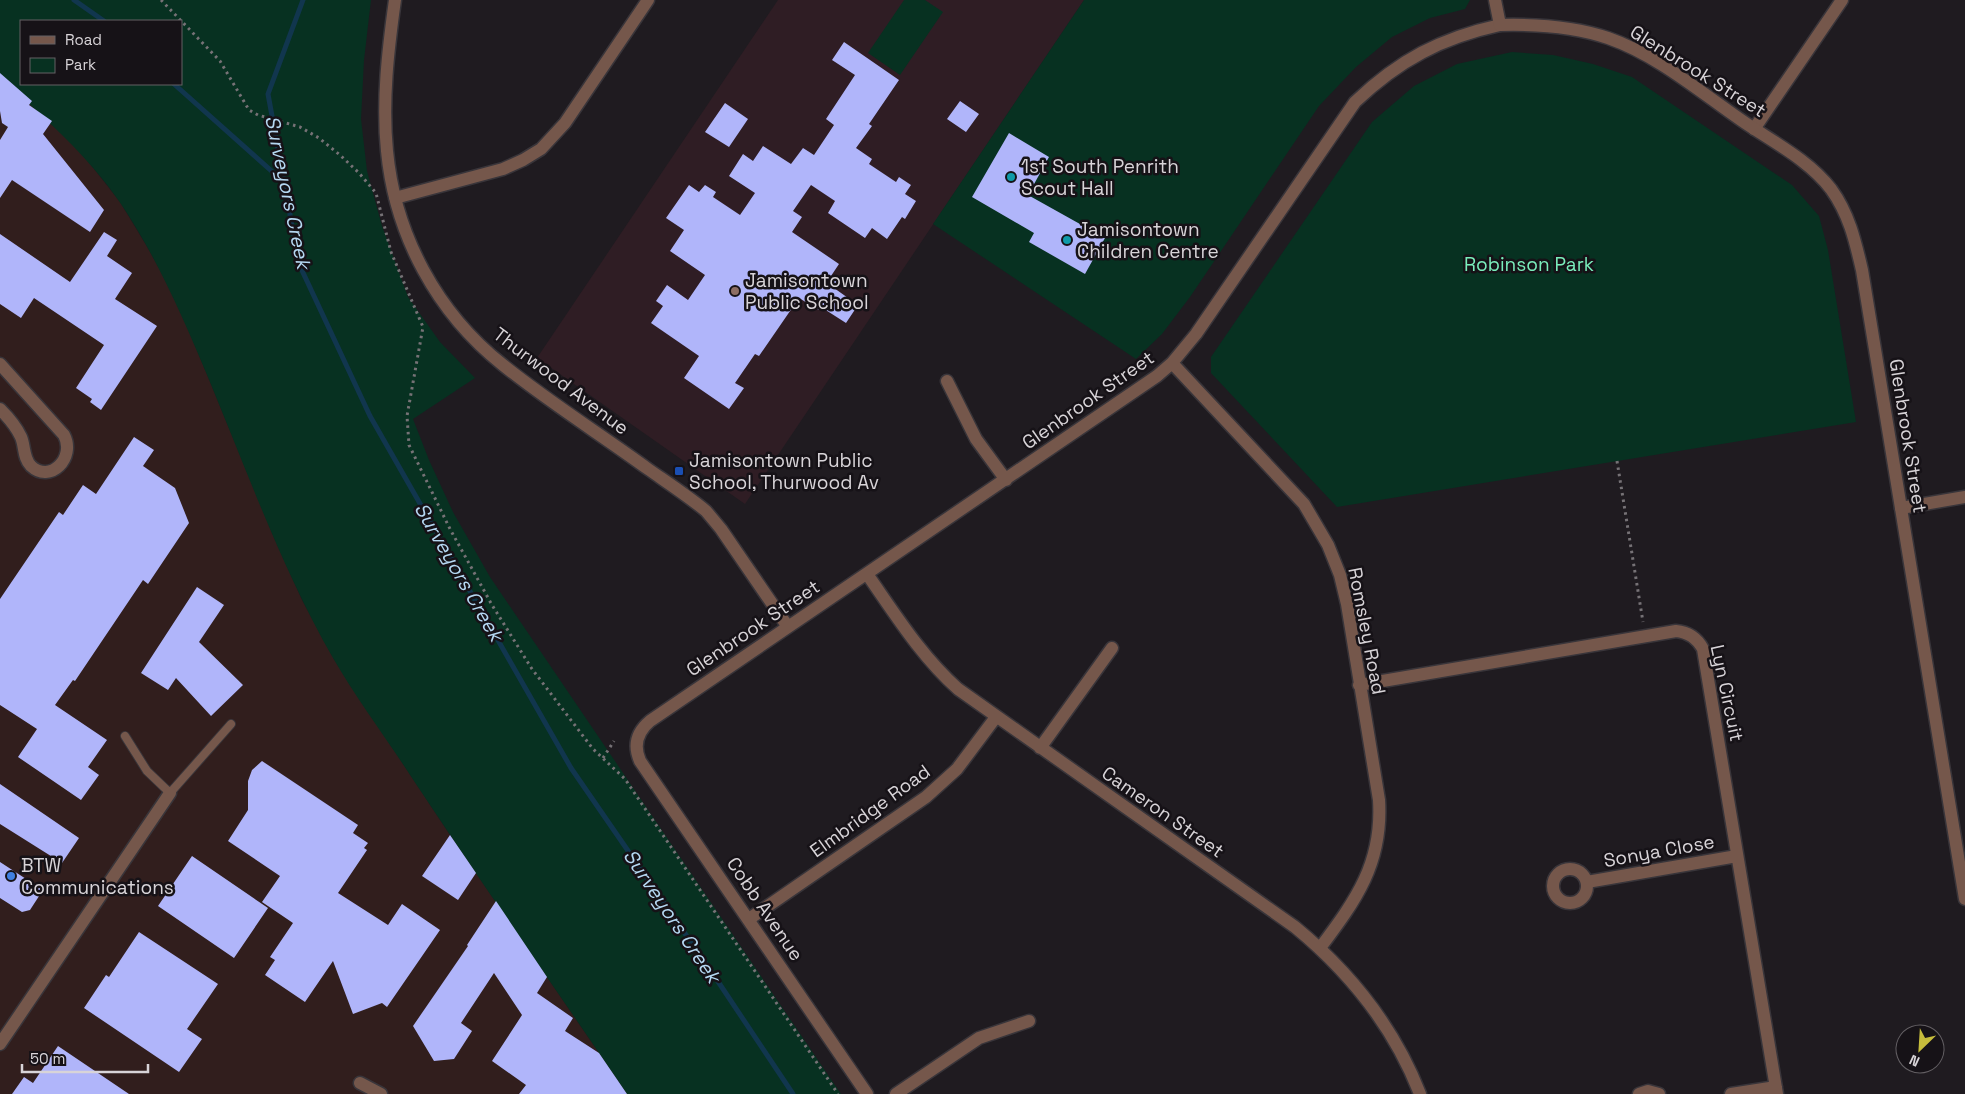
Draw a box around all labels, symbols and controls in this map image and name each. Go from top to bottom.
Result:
street label: Glenbrook Street [1625,19,1771,123]
legend [20,20,182,85]
text: Road [65,30,102,49]
text: Park [65,55,96,74]
water label: Surveyors Creek [259,113,317,273]
place label: 1st South Penrith Scout Hall [1021,154,1179,201]
marker: 1st South Penrith Scout Hall [1005,171,1017,183]
place label: Jamisontown Children Centre [1077,217,1219,264]
marker: Jamisontown Children Centre [1061,234,1073,246]
park label: Robinson Park [1464,252,1594,277]
place label: Jamisontown Public School [745,268,869,315]
marker: Jamisontown Public School [729,285,741,297]
street label: Thurwood Avenue [488,322,634,440]
street label: Glenbrook Street [1017,345,1159,455]
street label: Glenbrook Street [1883,357,1933,515]
place label: Jamisontown Public School, Thurwood Av [689,448,879,495]
marker: Jamisontown Public School, Thurwood Av [673,465,685,477]
water label: Surveyors Creek [409,498,510,648]
street label: Romsley Road [1342,565,1392,697]
street label: Glenbrook Street [681,574,825,682]
street label: Lyn Circuit [1705,642,1749,744]
street label: Elmbridge Road [805,759,935,863]
street label: Cameron Street [1097,760,1229,864]
street label: Sonya Close [1602,829,1716,873]
water label: Surveyors Creek [618,844,728,990]
street label: Cobb Avenue [721,852,809,966]
place label: BTW Communications [21,853,174,900]
marker: BTW Communications [5,870,17,882]
north arrow [1895,1024,1945,1074]
scale bar [22,1042,149,1074]
text: 50 m [30,1049,65,1068]
text: N [1906,1051,1923,1071]

